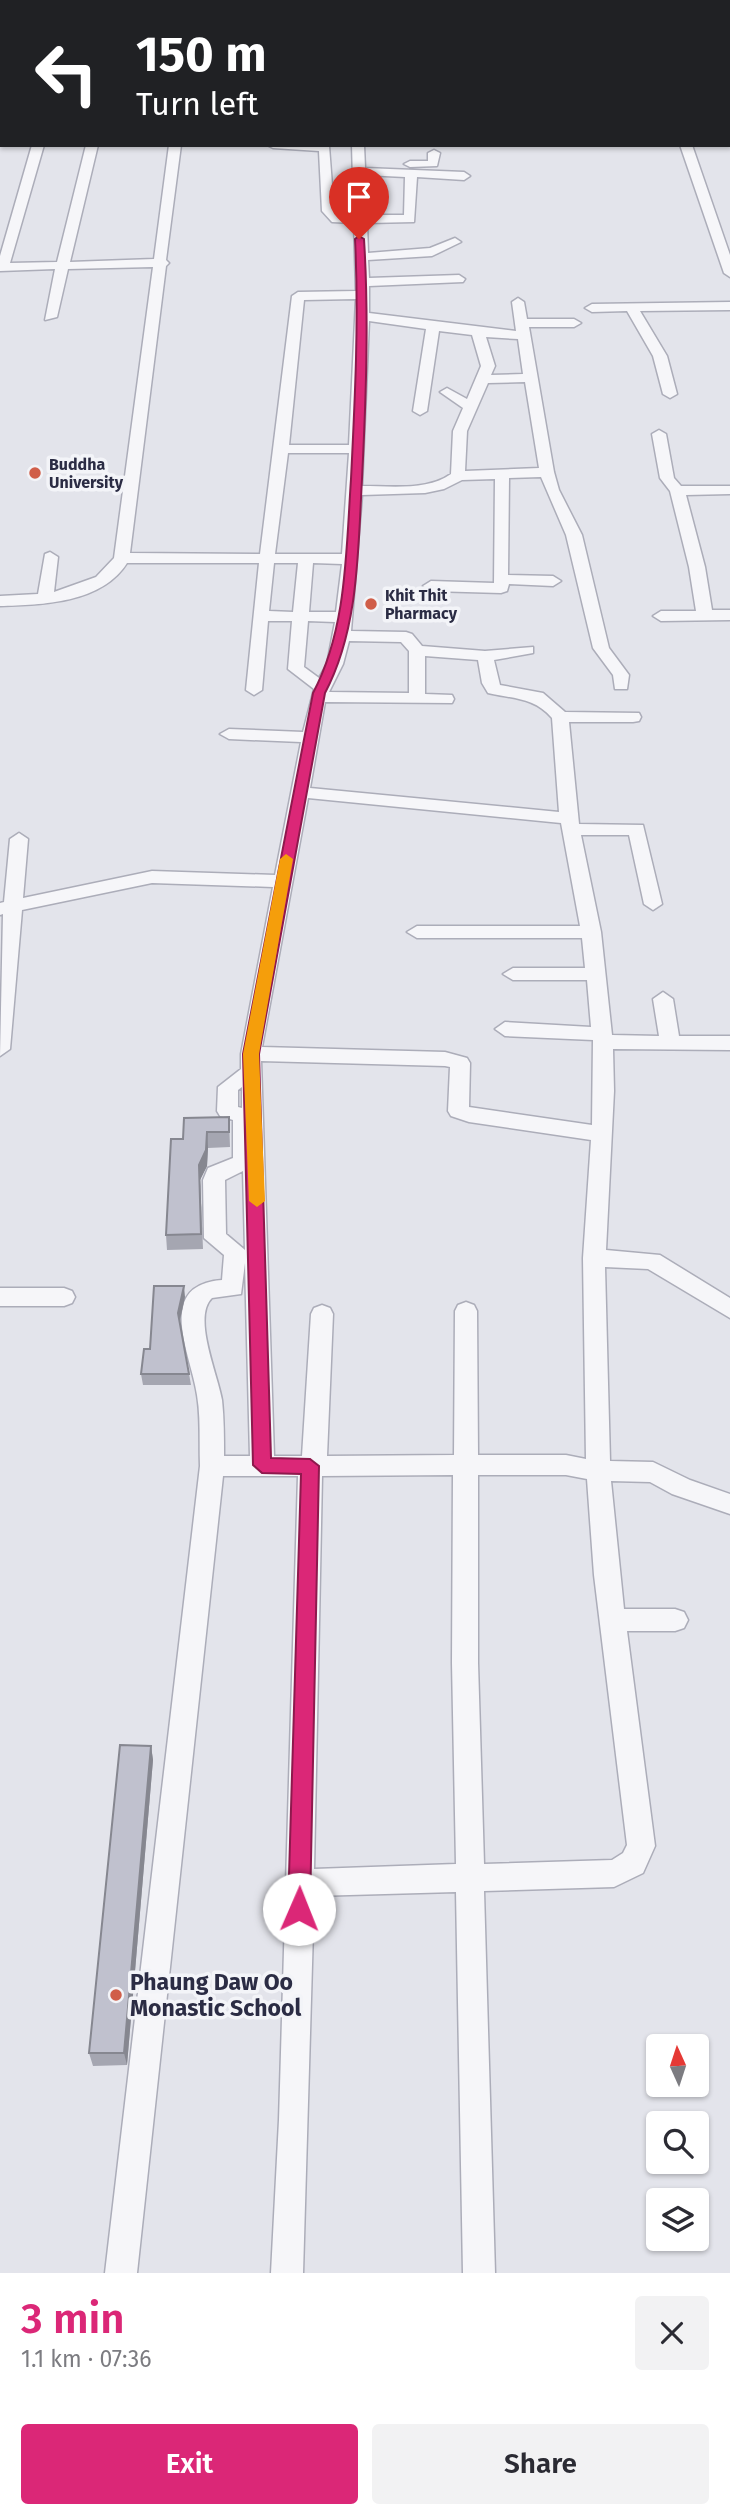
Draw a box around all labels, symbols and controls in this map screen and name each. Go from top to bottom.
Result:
text: 150 m [136,25,267,84]
icon: left [21,28,112,119]
text: Turn left [136,85,258,123]
pin [329,167,389,239]
icon: arrive [340,178,378,216]
place label: Buddha University [49,455,124,492]
marker: Buddha University [27,465,43,481]
place label: Khit Thit Pharmacy [385,586,458,623]
marker: Khit Thit Pharmacy [363,596,379,612]
position arrow [262,1872,336,1946]
place label: Phaung Daw Oo Monastic School [130,1968,301,2022]
marker: Phaung Daw Oo Monastic School [108,1987,124,2003]
north arrow [646,2034,709,2096]
map controls [646,2034,709,2251]
button: search [646,2111,709,2174]
button: layers [646,2188,709,2251]
text: 3 min [21,2294,125,2344]
button: close [635,2296,709,2370]
text: 1.1 km · 07:36 [21,2345,151,2373]
button: Exit [21,2424,358,2504]
button: Share [372,2424,709,2504]

